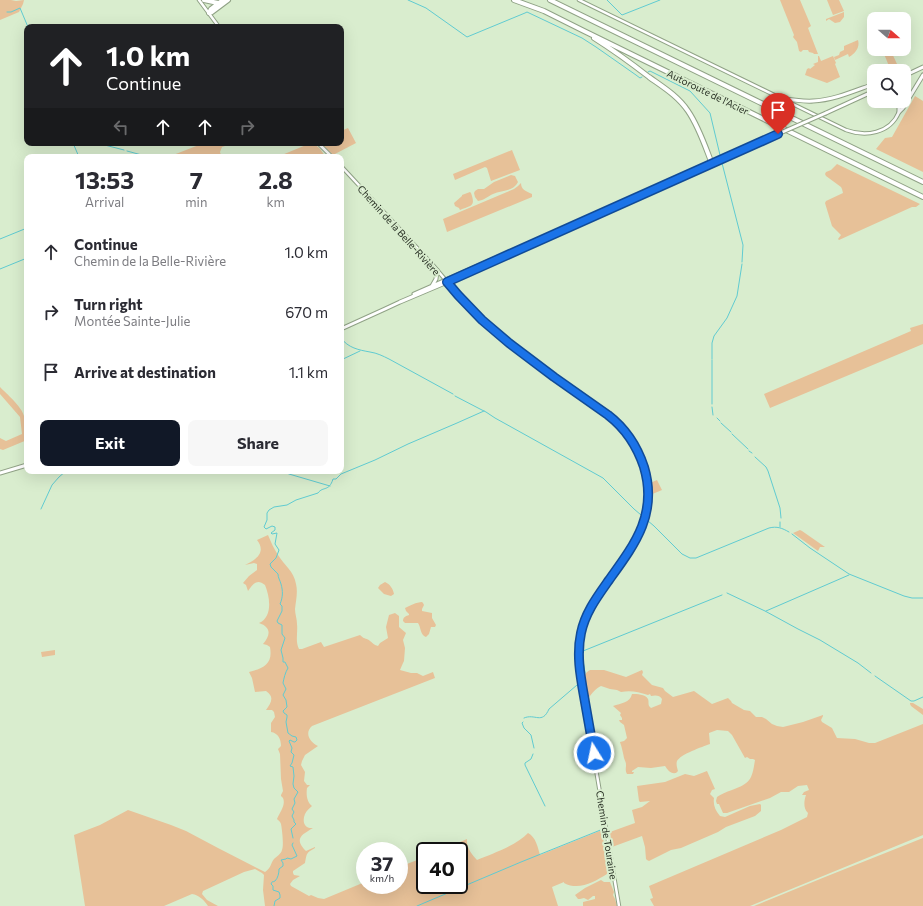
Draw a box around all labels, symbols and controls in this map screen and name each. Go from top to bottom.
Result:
north arrow [867,12,911,56]
map controls [867,12,911,108]
text: 1.0 km [106,38,190,72]
icon: ahead [40,40,92,92]
button: search [867,64,911,108]
street label: Autoroute de l'Acier [665,67,751,117]
text: Continue [106,72,181,94]
pin [761,93,795,134]
icon: arrive [767,99,789,121]
icon: left [110,116,132,138]
icon: ahead [152,116,174,138]
icon: ahead [194,116,216,138]
icon: right [236,116,258,138]
text: 13:53 [75,165,134,194]
text: 7 [190,165,203,194]
text: 2.8 [258,165,293,194]
street label: Chemin de la Belle-Rivière [355,182,443,278]
text: Arrival [85,194,124,210]
text: min [185,194,207,210]
text: km [266,194,285,210]
text: Continue [74,235,138,253]
icon: ahead [40,241,62,263]
text: 1.0 km [284,243,328,261]
text: Chemin de la Belle-Rivière [74,253,226,269]
text: Turn right [74,295,143,313]
icon: right [40,301,62,323]
text: 670 m [285,303,328,321]
text: Montée Sainte-Julie [74,313,190,329]
icon: arrive [40,361,62,383]
text: Arrive at destination [74,363,216,381]
text: 1.1 km [289,363,328,381]
button: Exit [40,420,180,466]
button: Share [188,420,328,466]
position arrow [573,732,615,774]
street label: Chemin de Touraine [594,790,620,880]
speed limit sign: 40 [416,842,468,894]
text: 37 [371,851,393,875]
text: km/h [370,872,394,884]

